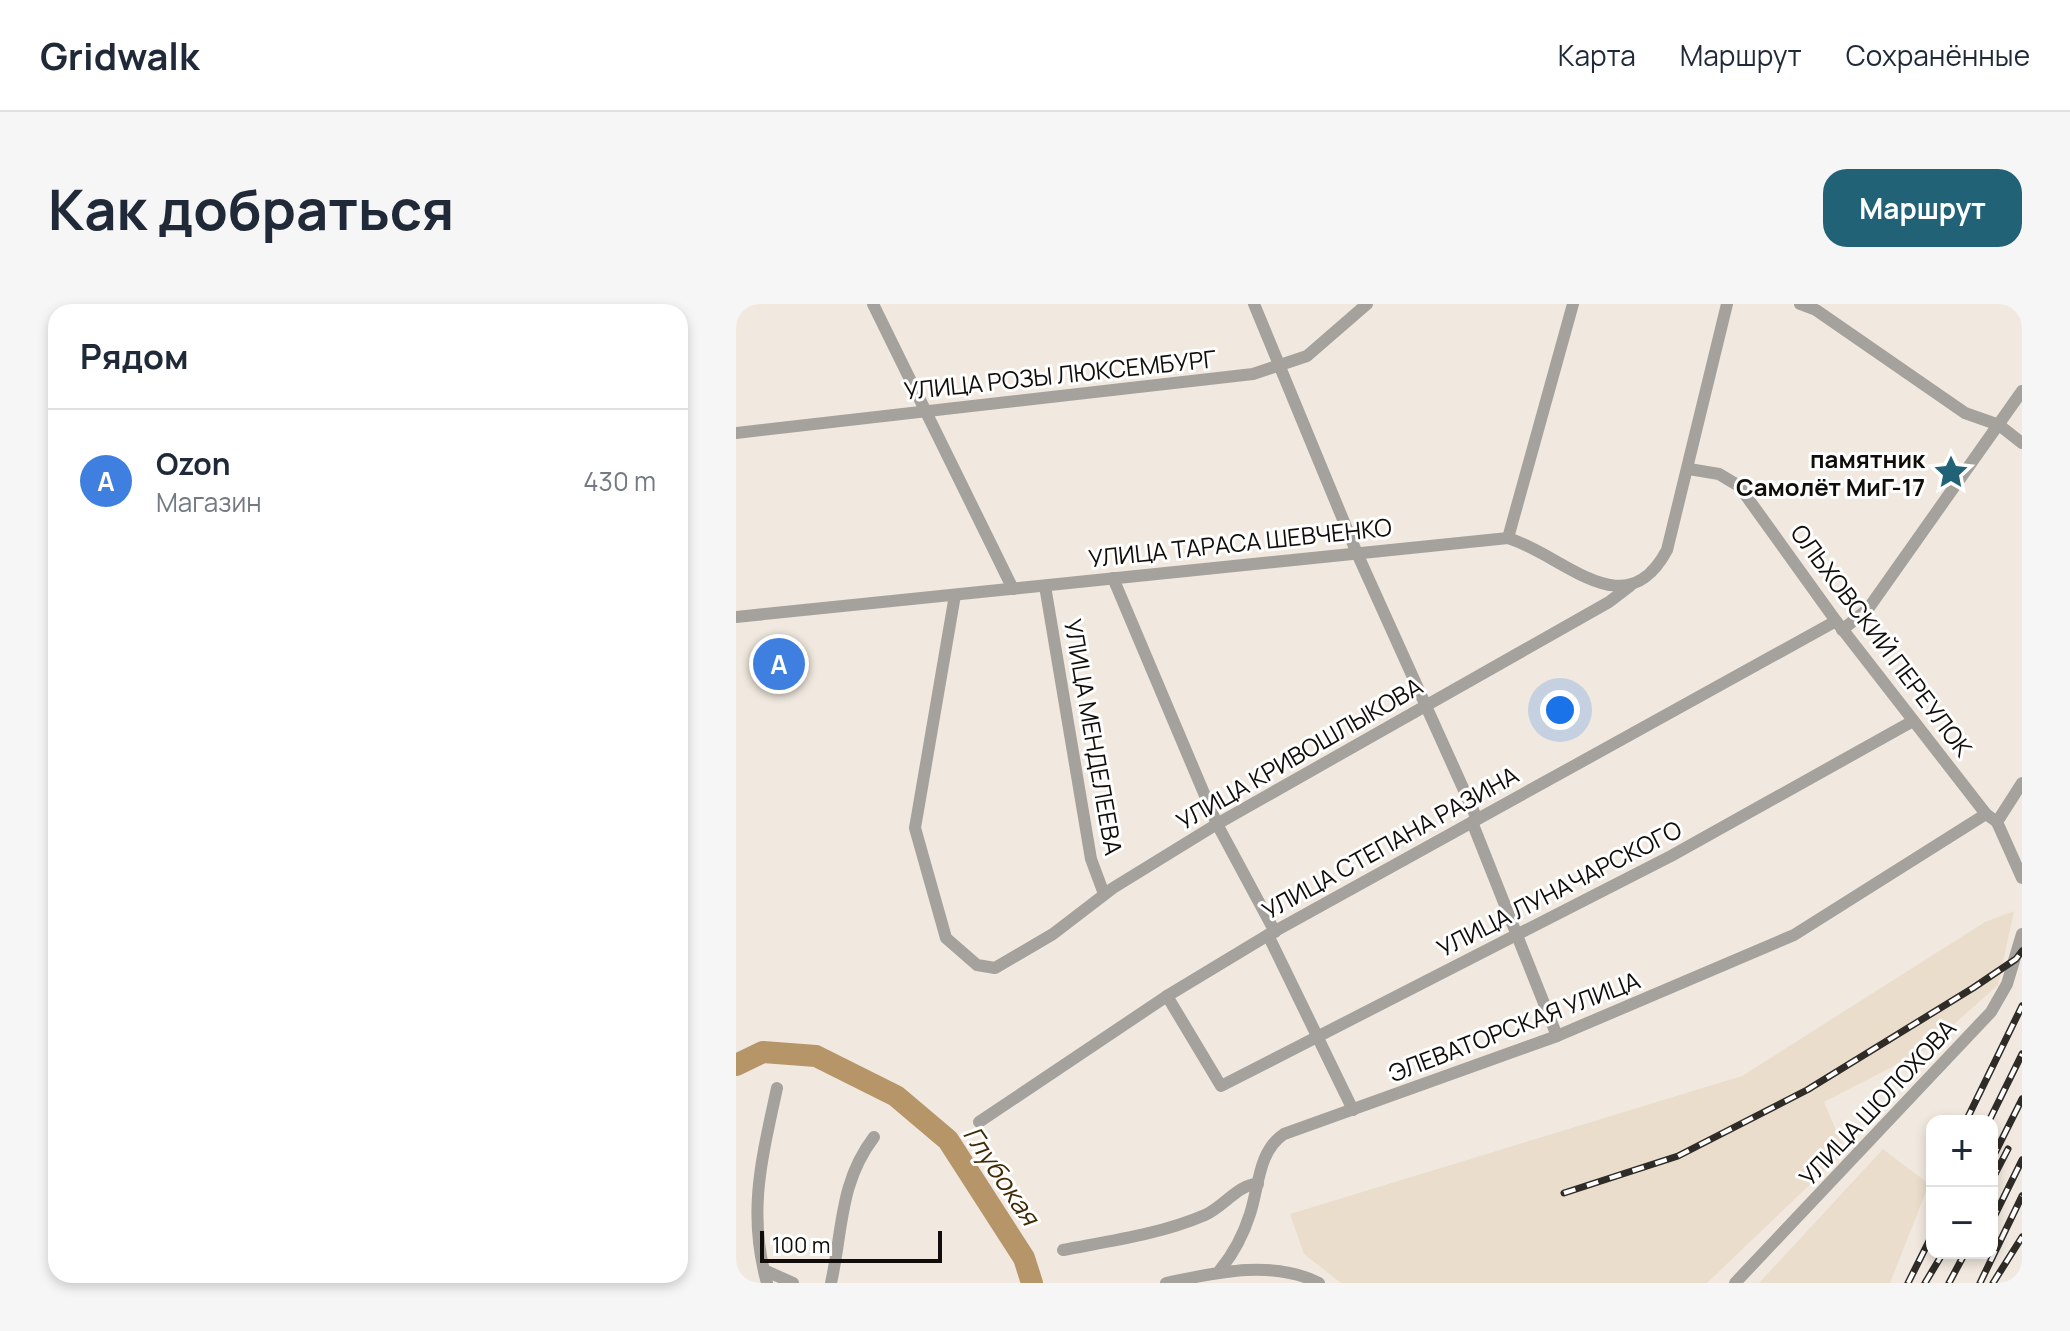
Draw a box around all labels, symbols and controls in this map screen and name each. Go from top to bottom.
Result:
text: Gridwalk [40,29,199,81]
text: Карта [1558,36,1636,74]
text: Маршрут [1680,36,1802,74]
text: Сохранённые [1846,36,2030,74]
button: Маршрут [1823,169,2022,247]
text: Как добраться [48,170,454,247]
text: Рядом [80,333,189,379]
street label: УЛИЦА РОЗЫ ЛЮКСЕМБУРГ [902,341,1218,407]
place label: памятник Самолёт МиГ-17 [1736,442,1926,503]
text: Ozon [156,443,231,484]
place icon: памятник Самолёт МиГ-17 [1932,453,1970,491]
text: A [97,463,115,499]
text: 430 m [583,463,656,499]
text: Магазин [156,484,262,520]
street label: УЛИЦА ТАРАСА ШЕВЧЕНКО [1087,510,1393,574]
street label: ОЛЬХОВСКИЙ ПЕРЕУЛОК [1784,517,1981,763]
street label: УЛИЦА МЕНДЕЛЕЕВА [1057,616,1131,858]
pin: A [753,634,805,694]
street label: УЛИЦА КРИВОШЛЫКОВА [1170,669,1428,837]
your location [1540,690,1580,730]
street label: УЛИЦА СТЕПАНА РАЗИНА [1256,758,1524,926]
street label: УЛИЦА ЛУНАЧАРСКОГО [1431,812,1687,964]
street label: ЭЛЕВАТОРСКАЯ УЛИЦА [1383,963,1645,1089]
street label: УЛИЦА ШОЛОХОВА [1791,1012,1963,1192]
map controls [1926,1115,1998,1259]
button: + [1926,1115,1998,1187]
water label: Глубокая [956,1118,1050,1234]
button: − [1926,1187,1998,1259]
scale bar [760,1227,942,1263]
text: 100 m [772,1230,830,1260]

